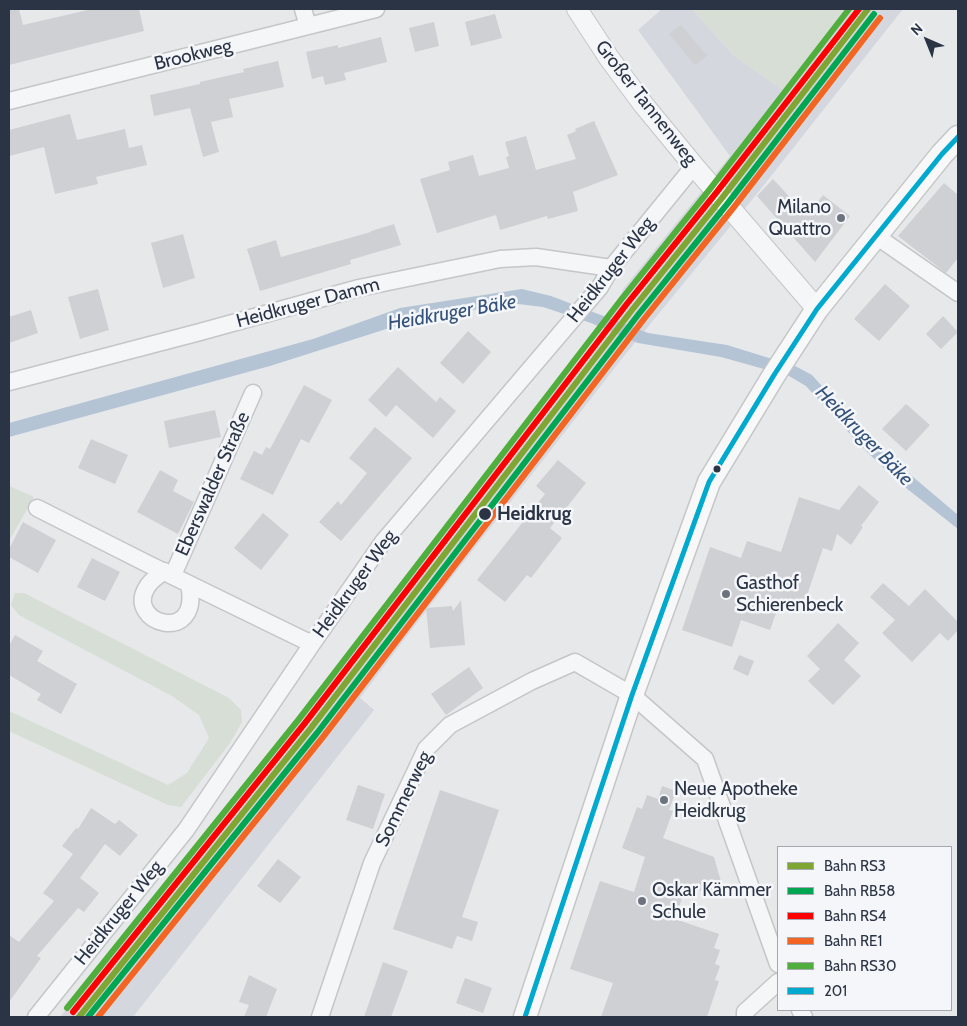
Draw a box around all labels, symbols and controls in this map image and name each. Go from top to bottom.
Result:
north arrow [902,15,952,65]
text: N [907,19,926,39]
street label: Brookweg [152,34,234,76]
street label: Großer Tannenweg [590,36,702,170]
place label: Milano Quattro [769,196,831,240]
marker: Milano Quattro [835,212,847,224]
street label: Heidkruger Weg [563,213,659,327]
street label: Heidkruger Damm [234,273,382,333]
water label: Heidkruger Bäke [386,290,518,336]
water label: Heidkruger Bäke [810,381,918,491]
street label: Eberswalder Straße [171,408,255,560]
unlabelled marker [712,464,722,474]
place label: Heidkrug [497,503,571,525]
marker: Heidkrug [477,506,493,522]
street label: Heidkruger Weg [308,526,402,642]
place label: Gasthof Schierenbeck [736,572,843,616]
marker: Gasthof Schierenbeck [720,588,732,600]
street label: Sommerweg [371,748,437,850]
place label: Neue Apotheke Heidkrug [674,778,798,822]
marker: Neue Apotheke Heidkrug [658,794,670,806]
legend [777,846,952,1011]
street label: Heidkruger Weg [70,856,168,970]
text: Bahn RS3 [824,857,886,875]
place label: Oskar Kämmer Schule [652,879,771,923]
text: Bahn RB58 [824,882,895,900]
marker: Oskar Kämmer Schule [636,895,648,907]
text: Bahn RS4 [824,907,887,925]
text: Bahn RE1 [824,932,882,950]
text: Bahn RS30 [824,957,896,975]
text: 201 [824,982,847,1000]

